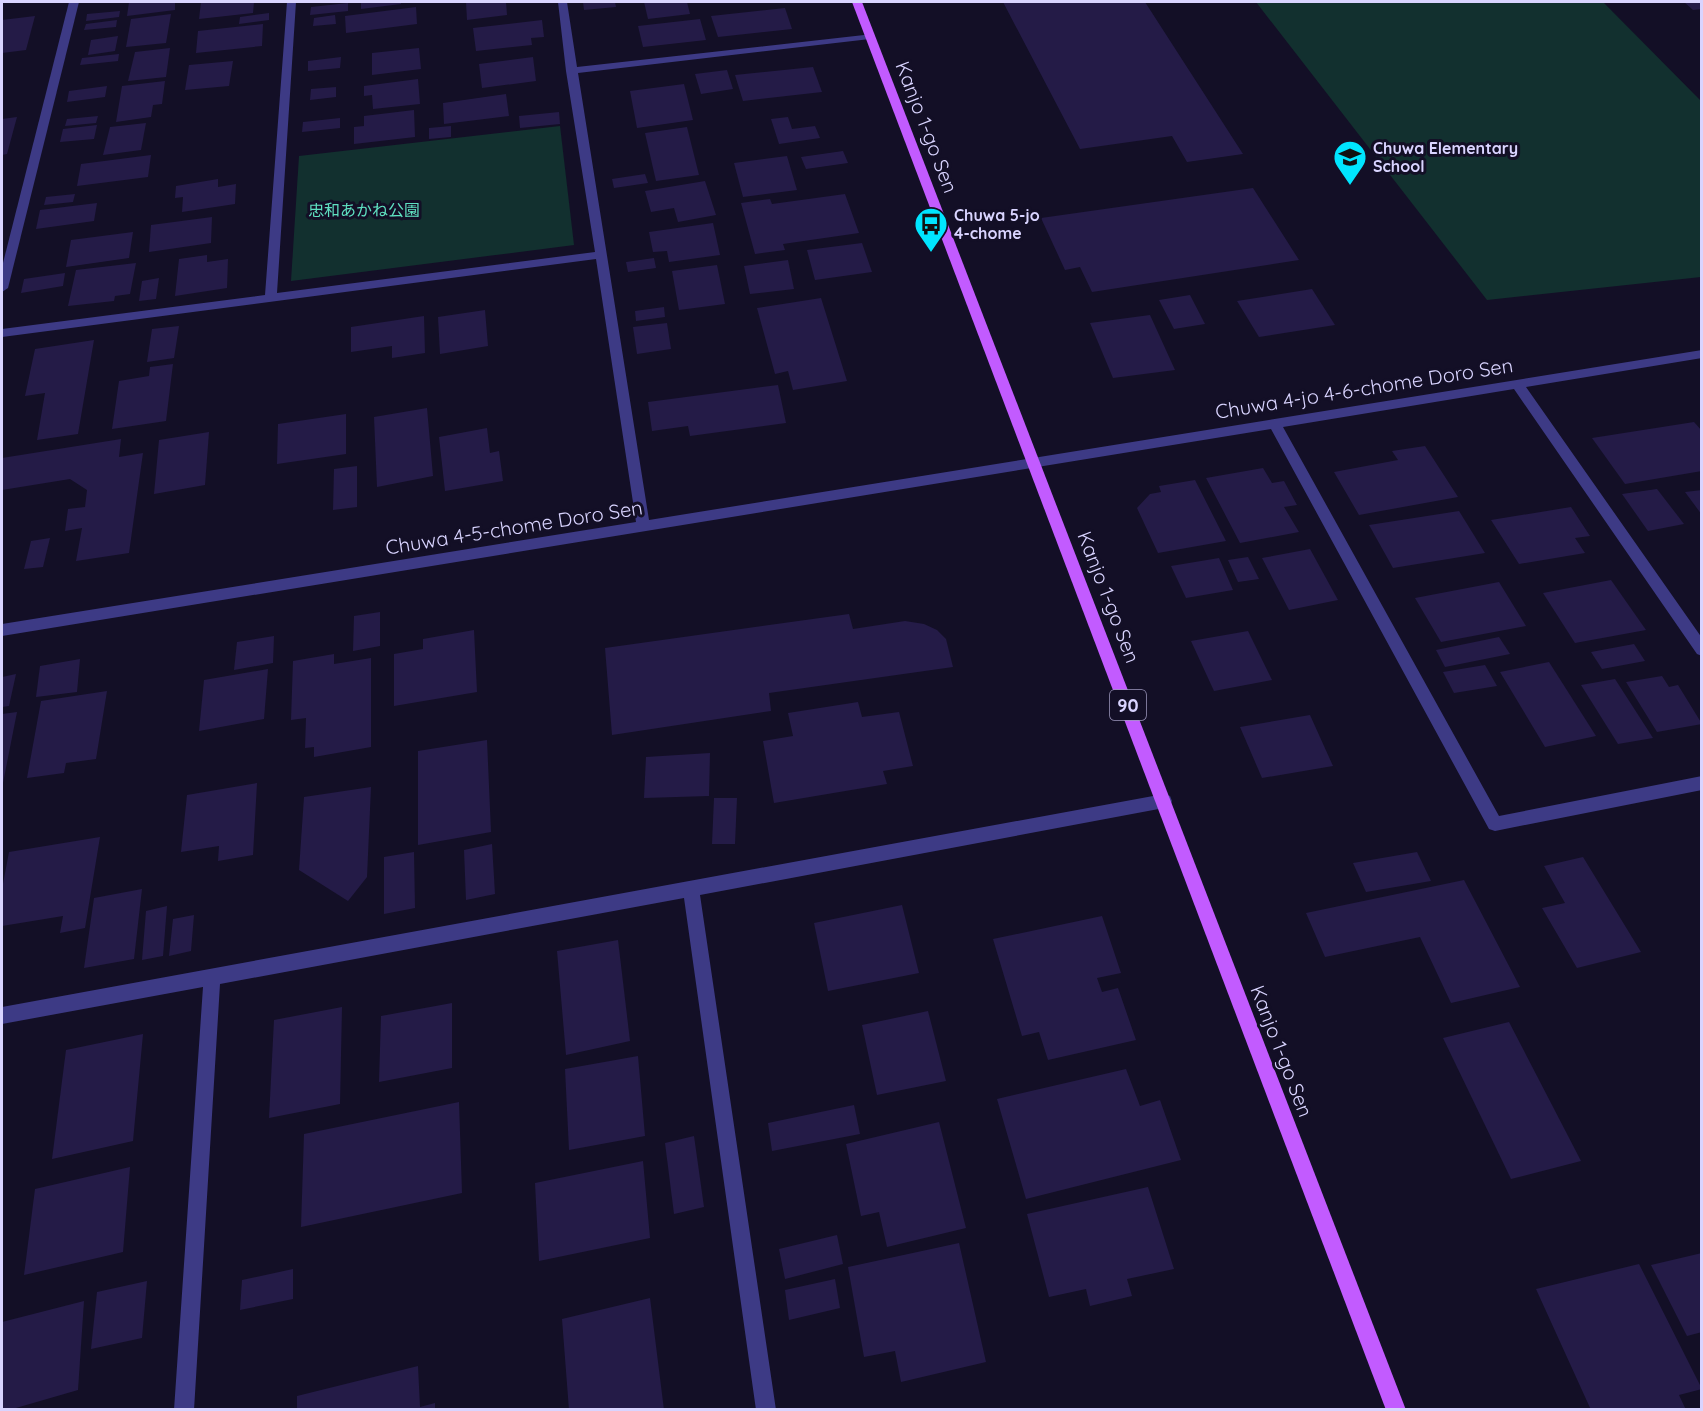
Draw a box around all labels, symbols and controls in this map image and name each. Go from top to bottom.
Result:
street label: Kanjo 1-go Sen [890,58,964,196]
place label: Chuwa Elementary School [1373,138,1518,176]
school or university icon: Chuwa Elementary School [1332,139,1368,186]
park label: 忠和あかね公園 [308,200,420,220]
place label: Chuwa 5-jo 4-chome [954,205,1040,243]
bus stop icon: Chuwa 5-jo 4-chome [913,206,949,253]
street label: Chuwa 4-jo 4-6-chome Doro Sen [1213,352,1515,424]
street label: Chuwa 4-5-chome Doro Sen [384,494,644,560]
street label: Kanjo 1-go Sen [1072,528,1146,666]
road number: 90 [1110,690,1146,720]
street label: Kanjo 1-go Sen [1245,982,1319,1120]

